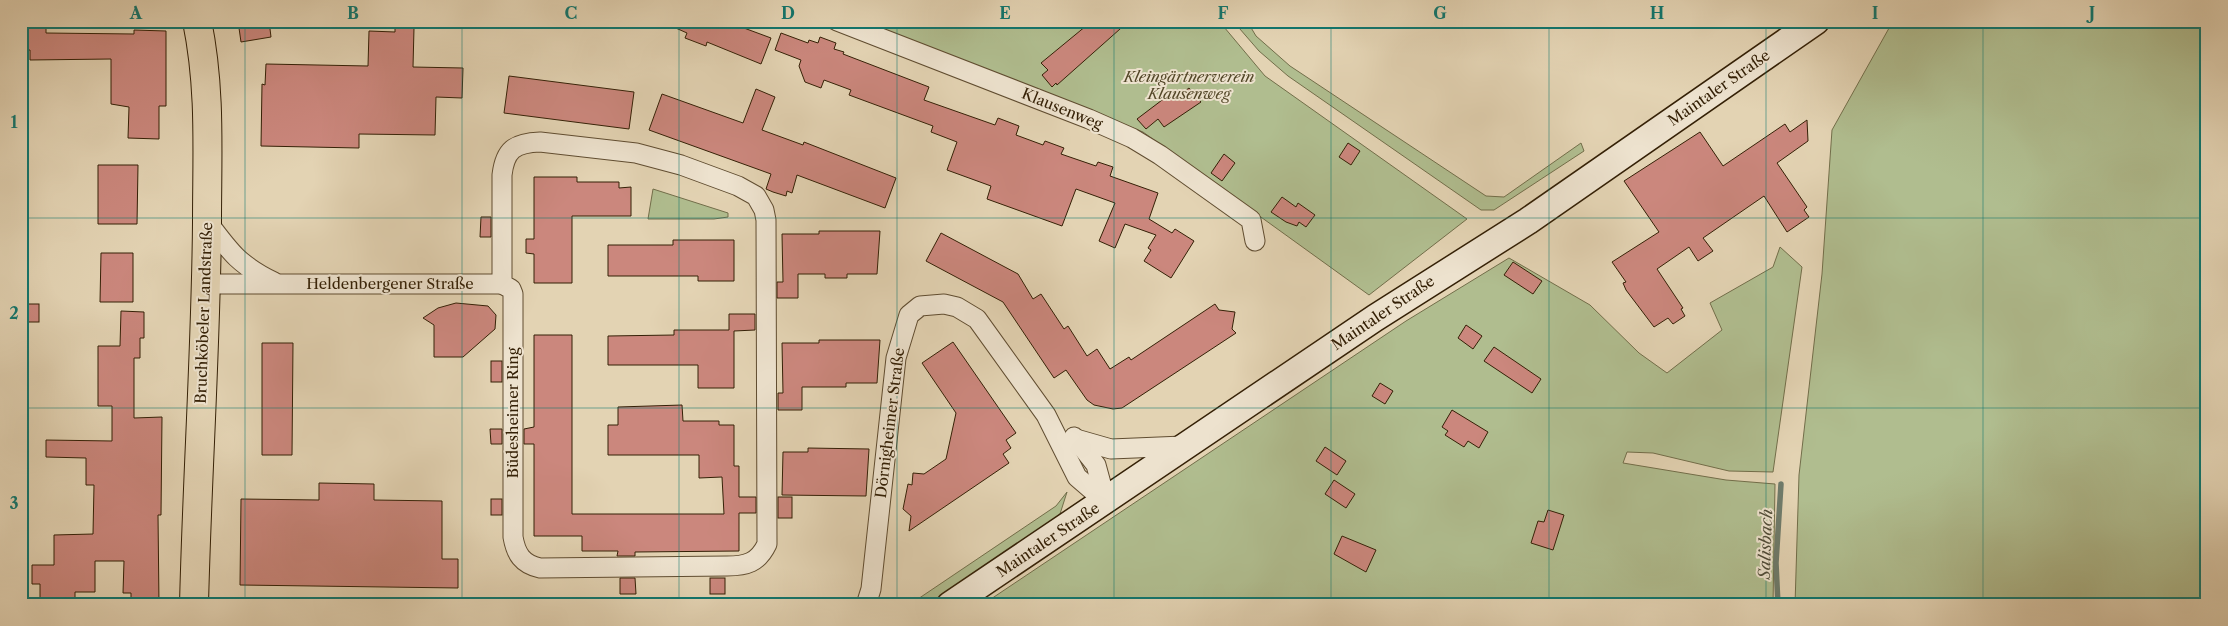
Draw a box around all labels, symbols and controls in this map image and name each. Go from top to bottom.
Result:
text: A [129,3,143,23]
text: B [347,3,359,23]
text: C [565,3,577,23]
text: D [781,3,795,23]
text: E [999,3,1011,23]
text: F [1218,3,1229,23]
text: G [1433,3,1447,23]
text: H [1650,3,1664,23]
text: I [1872,3,1879,23]
text: J [2086,3,2095,23]
street label: Maintaler Straße [1664,45,1773,130]
park label: Kleingärtnerverein Klausenweg [1123,67,1254,103]
street label: Klausenweg [1019,84,1105,133]
text: 1 [10,112,18,132]
street label: Bruchköbeler Landstraße [191,222,216,404]
street label: Maintaler Straße [1328,271,1438,354]
street label: Heldenbergener Straße [306,274,474,293]
text: 2 [9,303,19,323]
street label: Büdesheimer Ring [503,347,522,479]
street label: Dörnigheimer Straße [871,347,908,499]
text: 3 [9,493,19,513]
street label: Maintaler Straße [993,498,1103,581]
water label: Salisbach [1754,509,1776,580]

